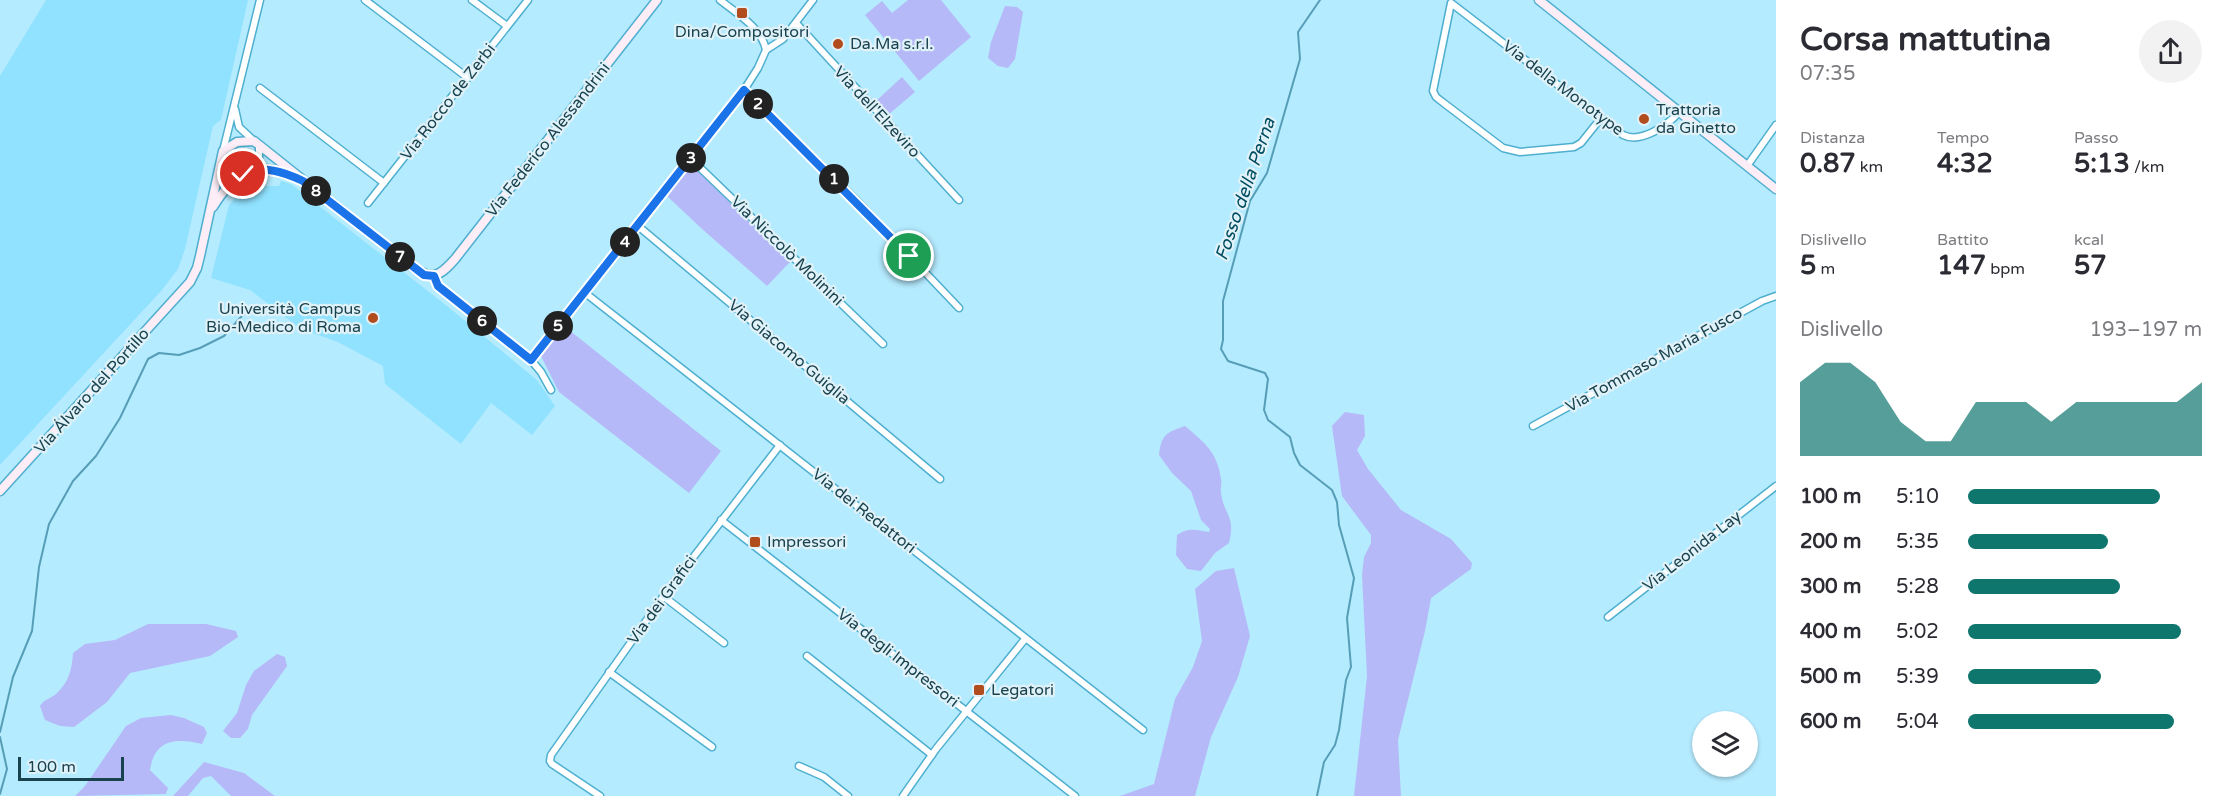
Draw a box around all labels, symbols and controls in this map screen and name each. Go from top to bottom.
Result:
marker: Dina/Compositori [735,6,749,20]
text: Corsa mattutina [1800,20,2051,59]
button: share [2139,20,2202,83]
place label: Dina/Compositori [675,22,809,42]
place label: Da.Ma s.r.l. [850,34,933,54]
street label: Via della Monotype [1498,36,1628,140]
marker: Da.Ma s.r.l. [831,37,845,51]
street label: Via Rocco de Zerbi [396,40,500,164]
street label: Via Federico Alessandrini [481,59,615,221]
street label: Via dell'Elzeviro [829,62,925,162]
text: 07:35 [1800,62,1855,86]
pin: 2 [743,89,773,119]
text: 2 [753,94,763,114]
place label: Trattoria da Ginetto [1656,100,1736,138]
marker: Trattoria da Ginetto [1637,112,1651,126]
water label: Fosso della Perna [1210,114,1280,263]
text: Distanza [1800,128,1865,148]
text: Tempo [1937,128,1989,148]
text: Passo [2074,128,2118,148]
pin: 3 [676,143,706,173]
pin [217,148,268,199]
text: 3 [686,148,696,168]
text: 0.87 [1800,148,1856,179]
text: 4:32 [1937,148,1993,179]
text: 5:13 [2074,148,2130,179]
icon: check [226,157,259,190]
text: km [1856,157,1883,177]
text: /km [2130,157,2164,177]
pin: 1 [819,164,849,194]
text: 1 [829,169,839,189]
pin: 8 [301,176,331,206]
text: 8 [311,181,321,201]
street label: Via Niccolò Molinini [726,192,848,310]
pin: 4 [610,227,640,257]
pin [883,230,934,281]
text: Dislivello [1800,230,1867,250]
text: Battito [1937,230,1989,250]
text: kcal [2074,230,2104,250]
text: 4 [620,232,630,252]
icon: arrive [892,239,925,272]
pin: 7 [385,242,415,272]
text: 7 [395,247,405,267]
text: 5 [1800,250,1816,281]
text: 147 [1937,250,1986,281]
text: 57 [2074,250,2107,281]
text: m [1816,259,1835,279]
text: bpm [1986,259,2025,279]
street label: Via Giacomo Guiglia [724,295,854,409]
place label: Università Campus Bio-Medico di Roma [206,299,361,337]
street label: Via Tommaso Maria Fusco [1562,303,1746,417]
pin: 6 [467,306,497,336]
marker: Università Campus Bio-Medico di Roma [366,311,380,325]
text: 6 [477,311,487,331]
pin: 5 [543,311,573,341]
text: 5 [553,316,563,336]
text: Dislivello [1800,318,1883,342]
text: 193–197 m [2089,318,2202,342]
street label: Via Álvaro del Portillo [30,324,154,458]
street label: Via dei Redattori [808,464,920,558]
text: 100 m [1800,485,1861,509]
text: 5:10 [1896,485,1939,509]
street label: Via Leonida Lay [1639,506,1746,596]
text: 200 m [1800,530,1861,554]
text: 5:35 [1896,530,1939,554]
place label: Impressori [767,532,846,552]
marker: Impressori [748,535,762,549]
street label: Via dei Grafici [623,552,701,648]
text: 300 m [1800,575,1861,599]
text: 5:28 [1896,575,1939,599]
street label: Via degli Impressori [833,604,963,712]
text: 400 m [1800,620,1861,644]
text: 5:02 [1896,620,1939,644]
text: 500 m [1800,665,1861,689]
text: 5:39 [1896,665,1939,689]
place label: Legatori [991,680,1054,700]
marker: Legatori [972,683,986,697]
text: 600 m [1800,710,1861,734]
text: 5:04 [1896,710,1939,734]
map controls [1692,711,1758,777]
button: layers [1692,711,1758,777]
scale bar [18,754,124,782]
text: 100 m [27,757,76,777]

